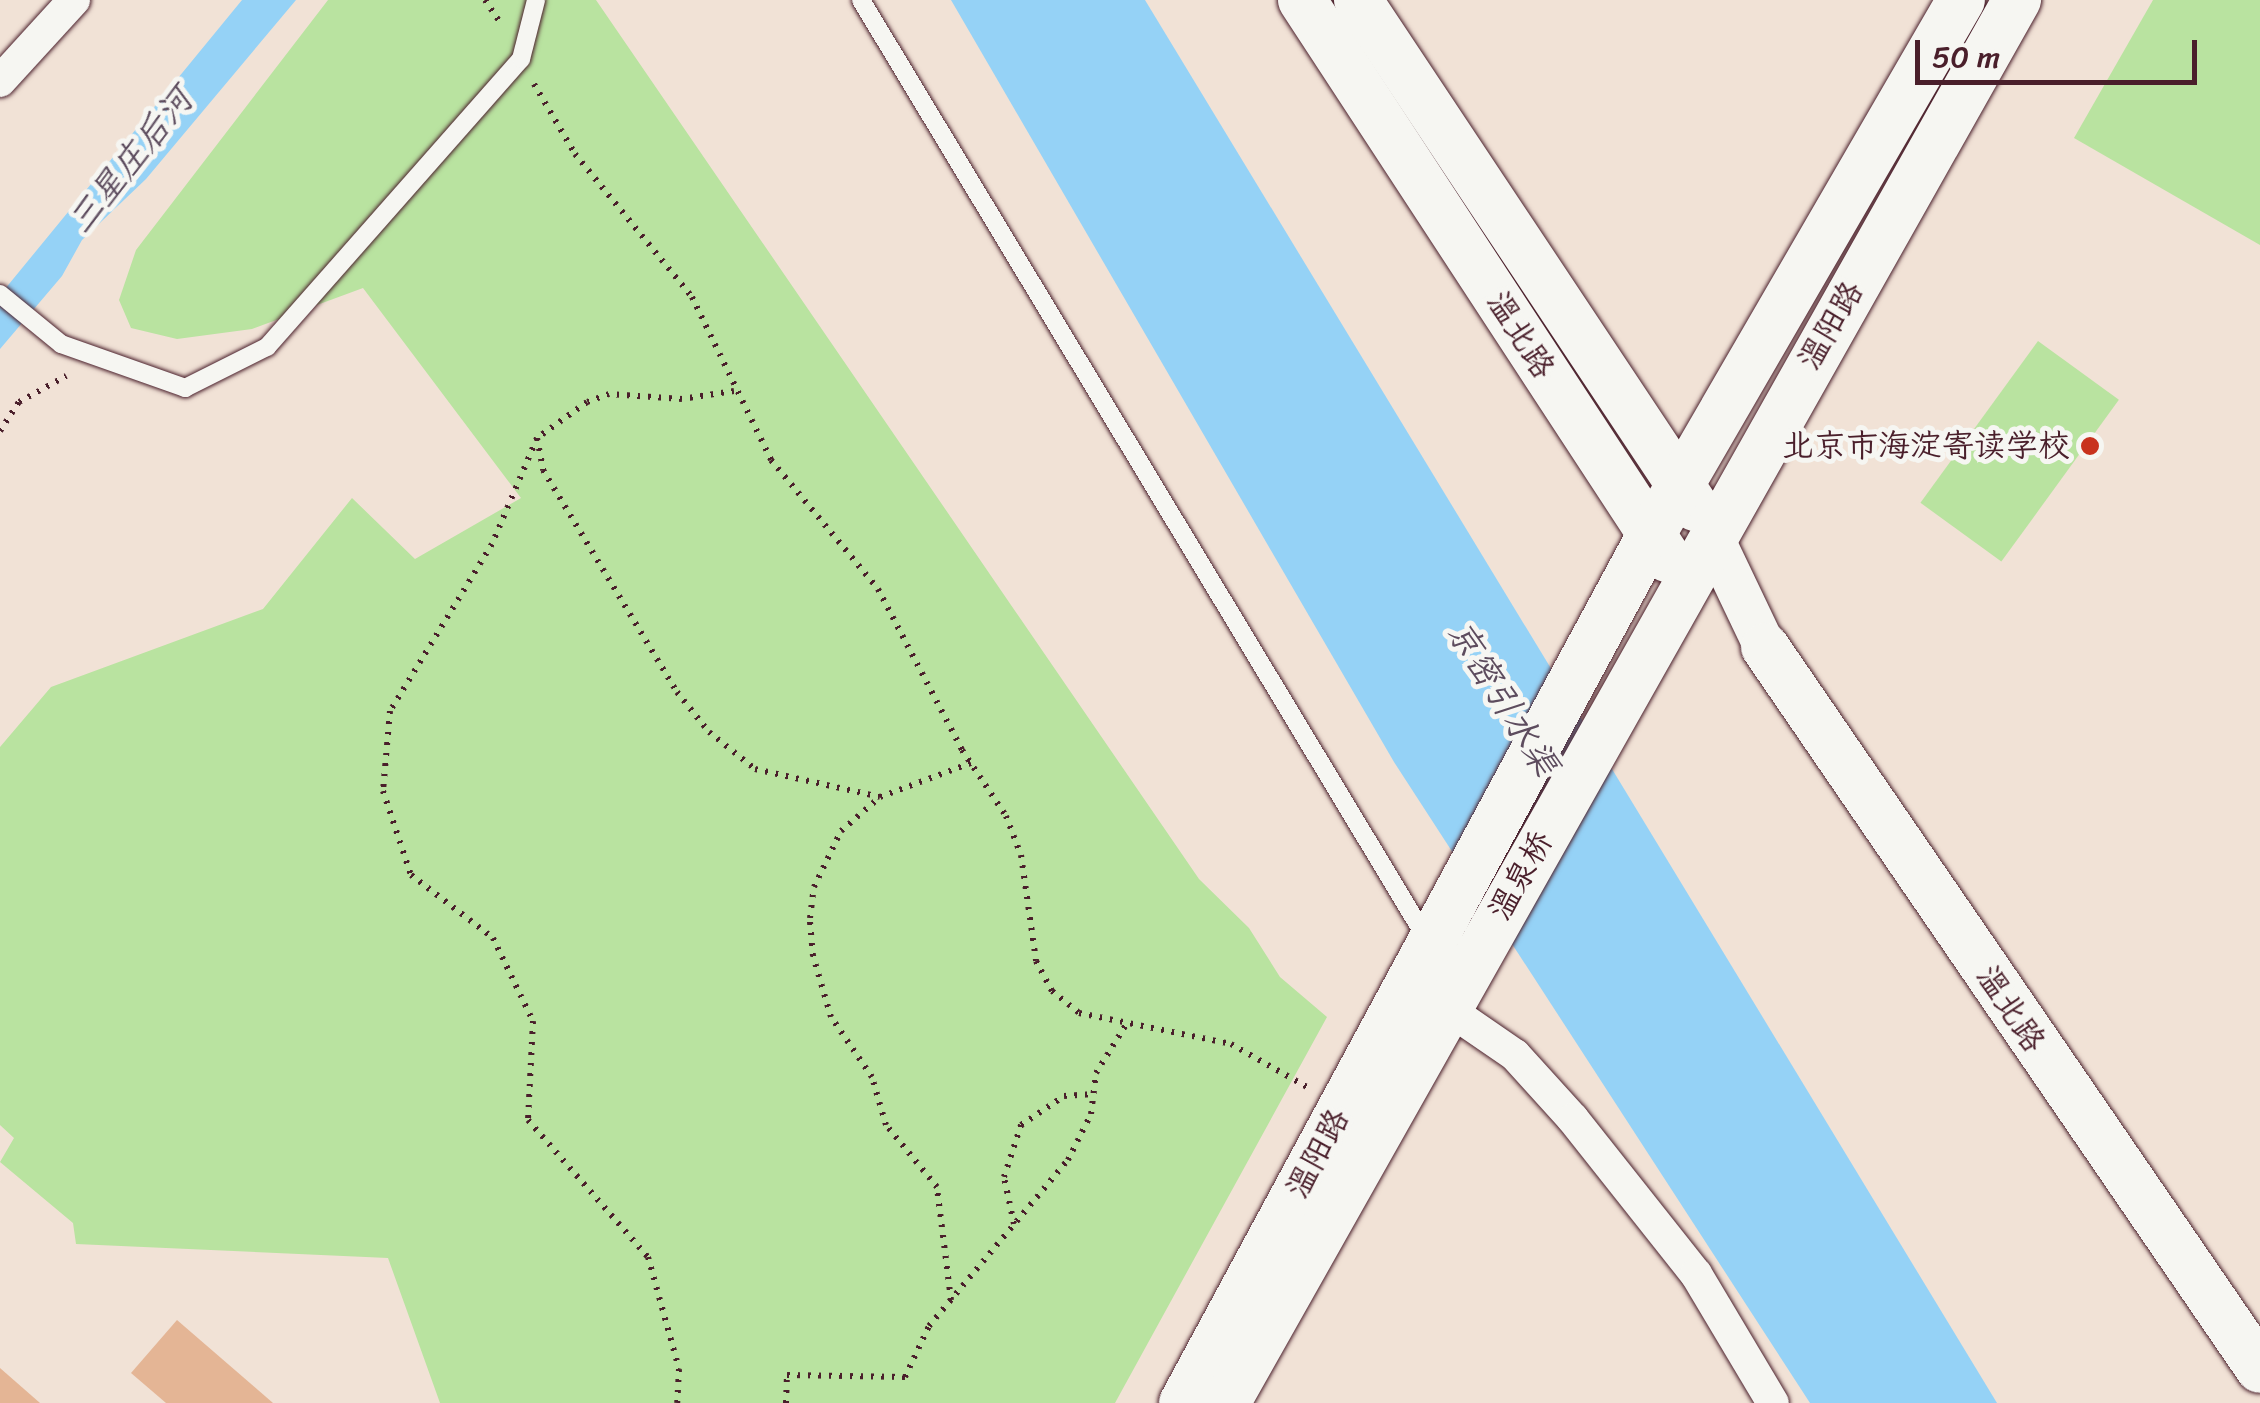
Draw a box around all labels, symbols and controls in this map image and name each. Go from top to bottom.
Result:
scale bar [1920,20,2202,82]
text: 50 m [1932,30,2000,84]
water label: 三星庄后河 [59,79,201,241]
street label: 温阳路 [1790,275,1872,377]
street label: 温北路 [1478,284,1562,386]
place label: 北京市海淀寄读学校 [1782,427,2070,465]
marker: 北京市海淀寄读学校 [2079,435,2101,457]
water label: 京密引水渠 [1439,613,1567,783]
street label: 温泉桥 [1481,825,1561,927]
street label: 温北路 [1967,958,2053,1060]
street label: 温阳路 [1279,1103,1357,1205]

